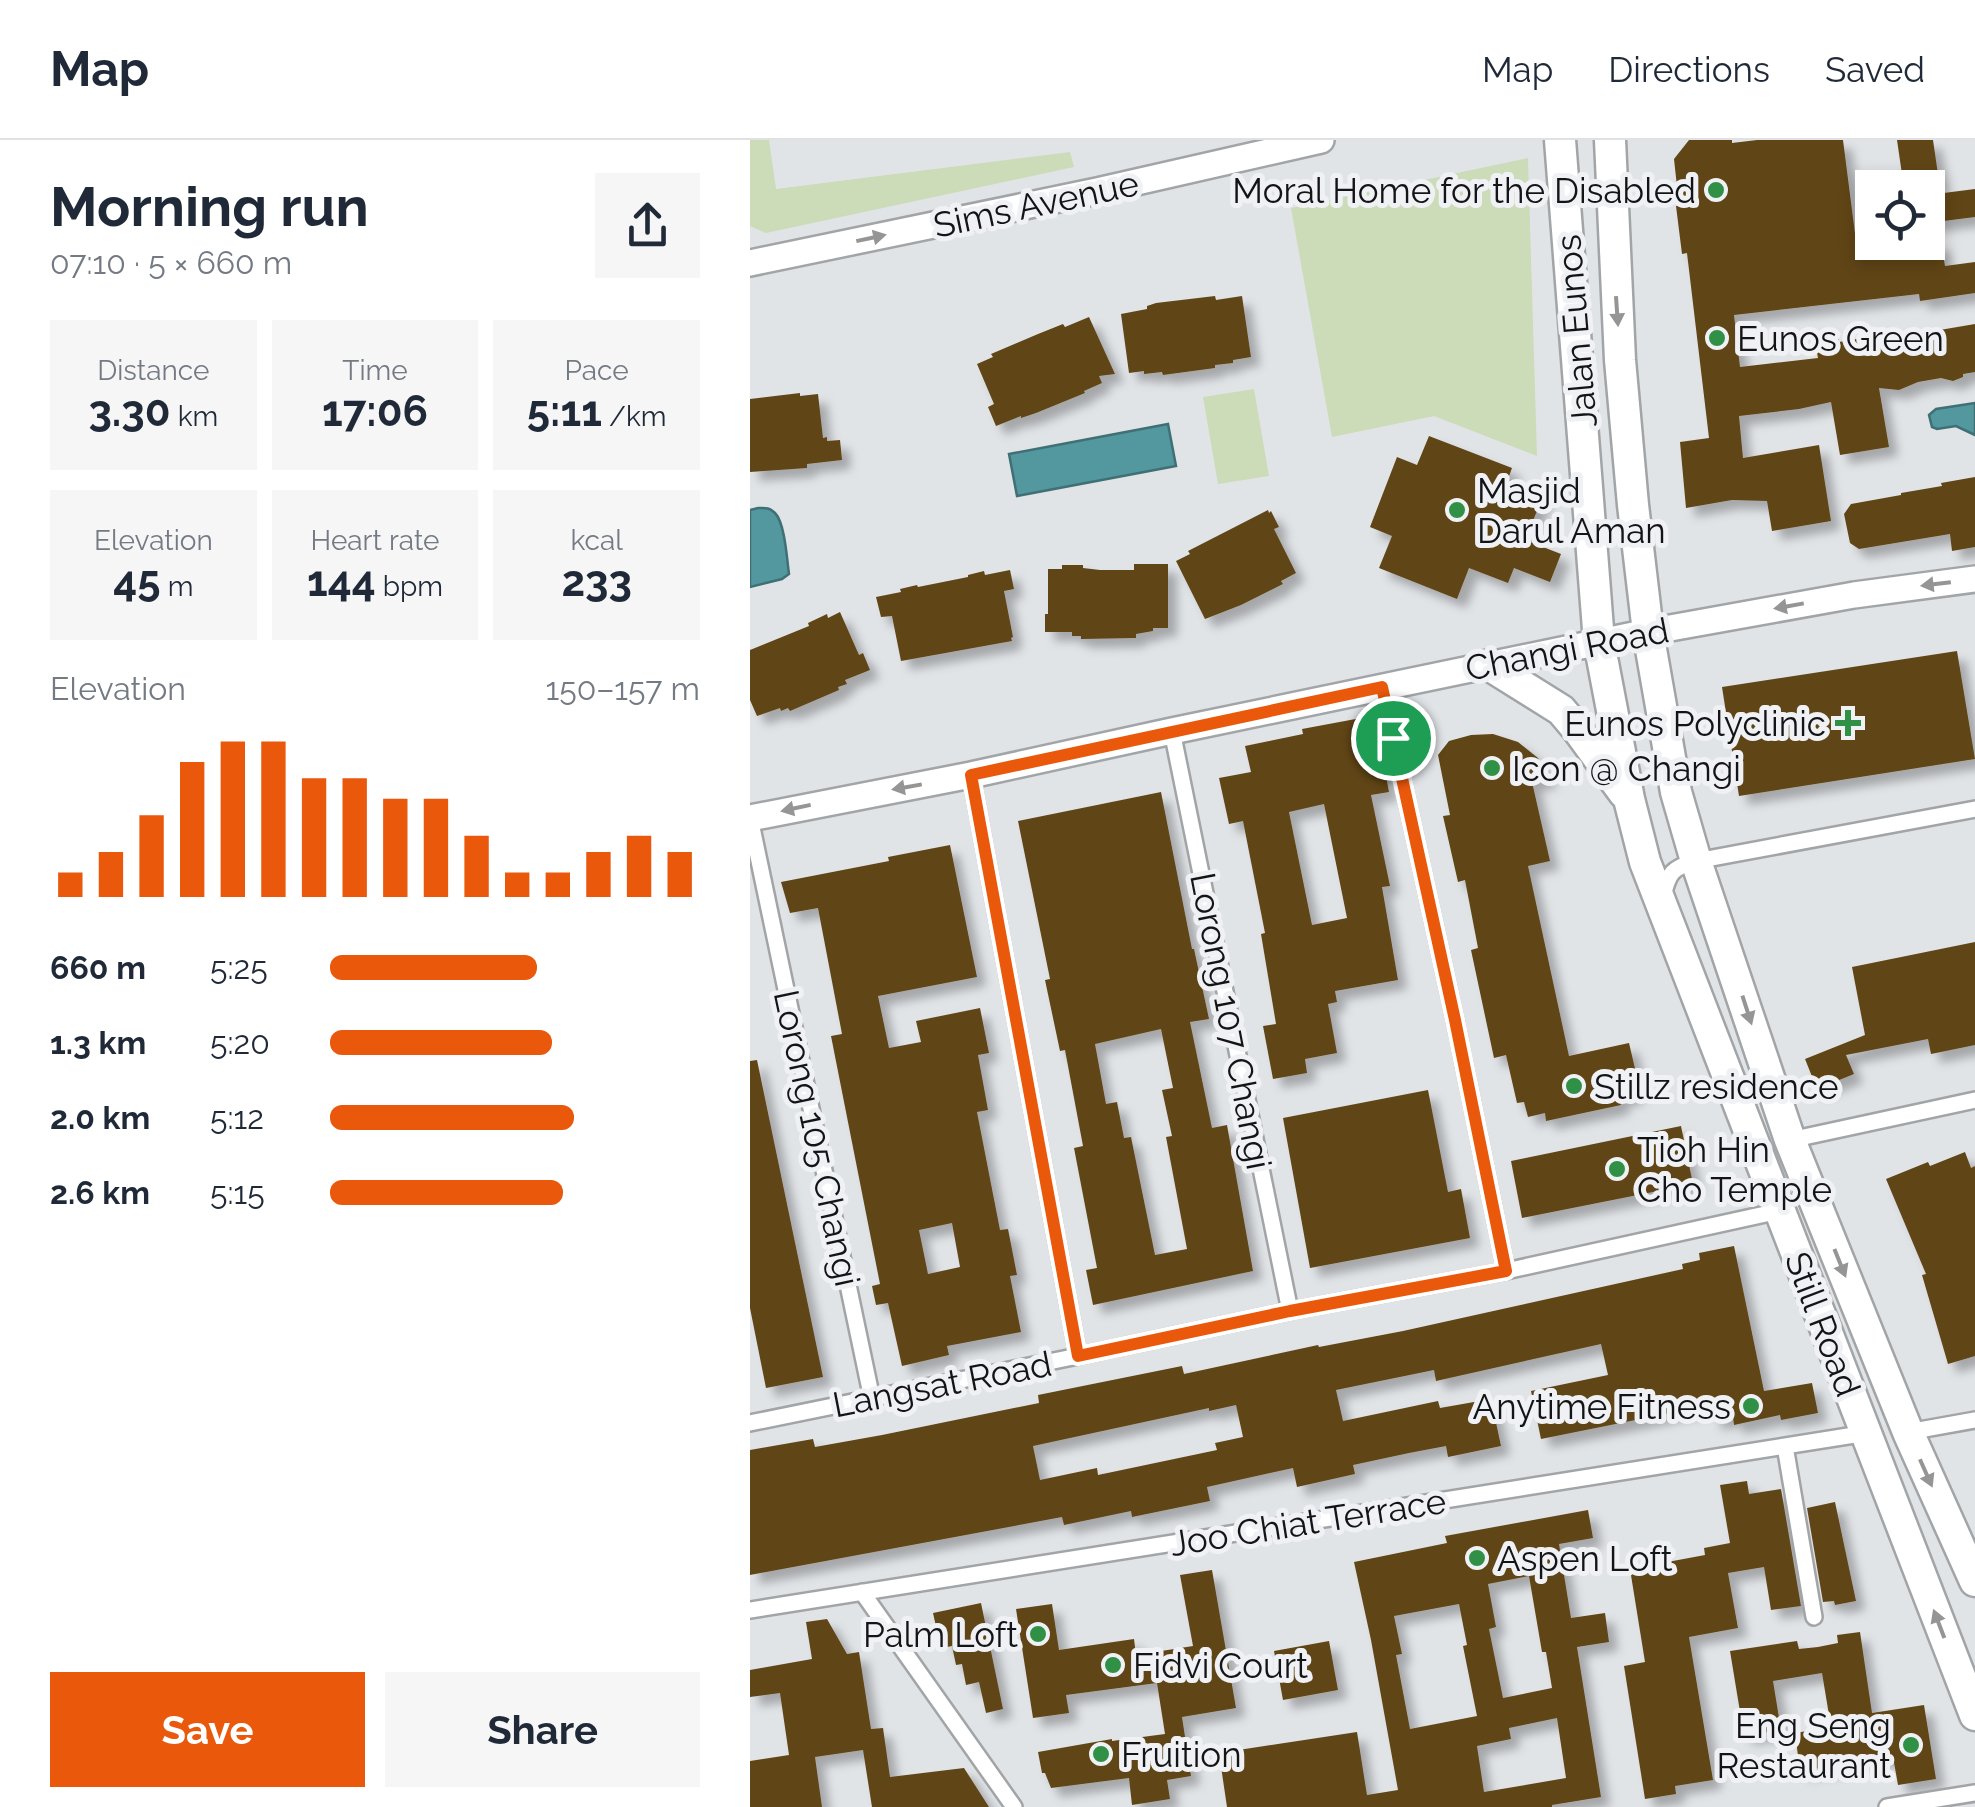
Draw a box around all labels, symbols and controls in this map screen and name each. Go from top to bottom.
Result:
text: Map [50,41,149,97]
text: Map [1482,49,1553,90]
text: Directions [1608,49,1770,90]
text: Saved [1825,49,1925,90]
street label: Sims Avenue [930,162,1142,246]
place label: Moral Home for the Disabled [1232,170,1696,211]
map controls [1855,170,1945,260]
button: locate [1855,170,1945,260]
button: share [595,173,700,278]
text: Morning run [50,174,369,239]
marker: Moral Home for the Disabled [1705,179,1727,201]
one-way arrow [856,230,887,246]
street label: Jalan Eunos [1547,233,1605,429]
text: 07:10 · 5 × 660 m [50,244,292,281]
one-way arrow [1609,295,1625,327]
place label: Eunos Green [1737,318,1944,359]
marker: Eunos Green [1706,327,1728,349]
text: Distance [97,354,209,387]
text: Time [342,354,408,387]
text: Pace [565,354,629,387]
text: 3.30 [88,387,171,436]
text: 17:06 [322,387,428,436]
text: 5:11 [527,387,602,436]
text: km [171,400,218,433]
text: /km [602,400,667,433]
place label: Masjid Darul Aman [1477,470,1666,551]
marker: Masjid Darul Aman [1446,499,1468,521]
text: Elevation [94,524,213,557]
text: Heart rate [311,524,439,557]
text: kcal [570,524,623,557]
text: 45 [113,557,161,606]
text: 144 [307,557,376,606]
text: 233 [561,557,632,606]
text: m [161,570,193,603]
text: bpm [376,570,443,603]
one-way arrow [1920,576,1951,592]
one-way arrow [1773,599,1804,614]
street label: Changi Road [1462,609,1672,689]
text: Elevation [50,670,186,707]
text: 150–157 m [546,670,700,707]
pin [1351,696,1436,781]
place label: Eunos Polyclinic [1564,703,1826,744]
marker: Eunos Polyclinic [1835,710,1861,736]
icon: arrive [1366,711,1421,766]
place label: Icon @ Changi [1512,748,1741,789]
marker: Icon @ Changi [1481,757,1503,779]
one-way arrow [890,780,922,795]
one-way arrow [780,801,811,817]
street label: Lorong 107 Changi [1182,869,1280,1173]
text: 660 m [50,949,146,986]
text: 5:25 [210,949,268,986]
street label: Lorong 105 Changi [766,986,868,1290]
one-way arrow [1741,996,1756,1026]
text: 1.3 km [50,1024,146,1061]
text: 5:20 [210,1024,270,1061]
place label: Stillz residence [1594,1066,1839,1107]
marker: Stillz residence [1563,1075,1585,1097]
text: 2.0 km [50,1099,150,1136]
text: 5:12 [210,1099,264,1136]
place label: Tioh Hin Cho Temple [1637,1129,1832,1210]
marker: Tioh Hin Cho Temple [1606,1158,1628,1180]
text: 2.6 km [50,1174,150,1211]
text: 5:15 [210,1174,265,1211]
street label: Still Road [1777,1246,1869,1402]
one-way arrow [1832,1248,1848,1278]
street label: Langsat Road [829,1343,1055,1425]
place label: Anytime Fitness [1473,1386,1731,1427]
marker: Anytime Fitness [1740,1395,1762,1417]
one-way arrow [1918,1458,1934,1488]
street label: Joo Chiat Terrace [1167,1480,1449,1564]
place label: Aspen Loft [1497,1538,1673,1579]
marker: Aspen Loft [1466,1547,1488,1569]
one-way arrow [1931,1609,1946,1639]
place label: Palm Loft [863,1614,1018,1655]
marker: Palm Loft [1027,1623,1049,1645]
place label: Fidvi Court [1133,1645,1308,1686]
marker: Fidvi Court [1102,1654,1124,1676]
button: Save [50,1672,365,1787]
button: Share [385,1672,700,1787]
place label: Eng Seng Restaurant [1716,1705,1891,1786]
place label: Fruition [1121,1734,1242,1775]
marker: Eng Seng Restaurant [1900,1734,1922,1756]
marker: Fruition [1090,1743,1112,1765]

